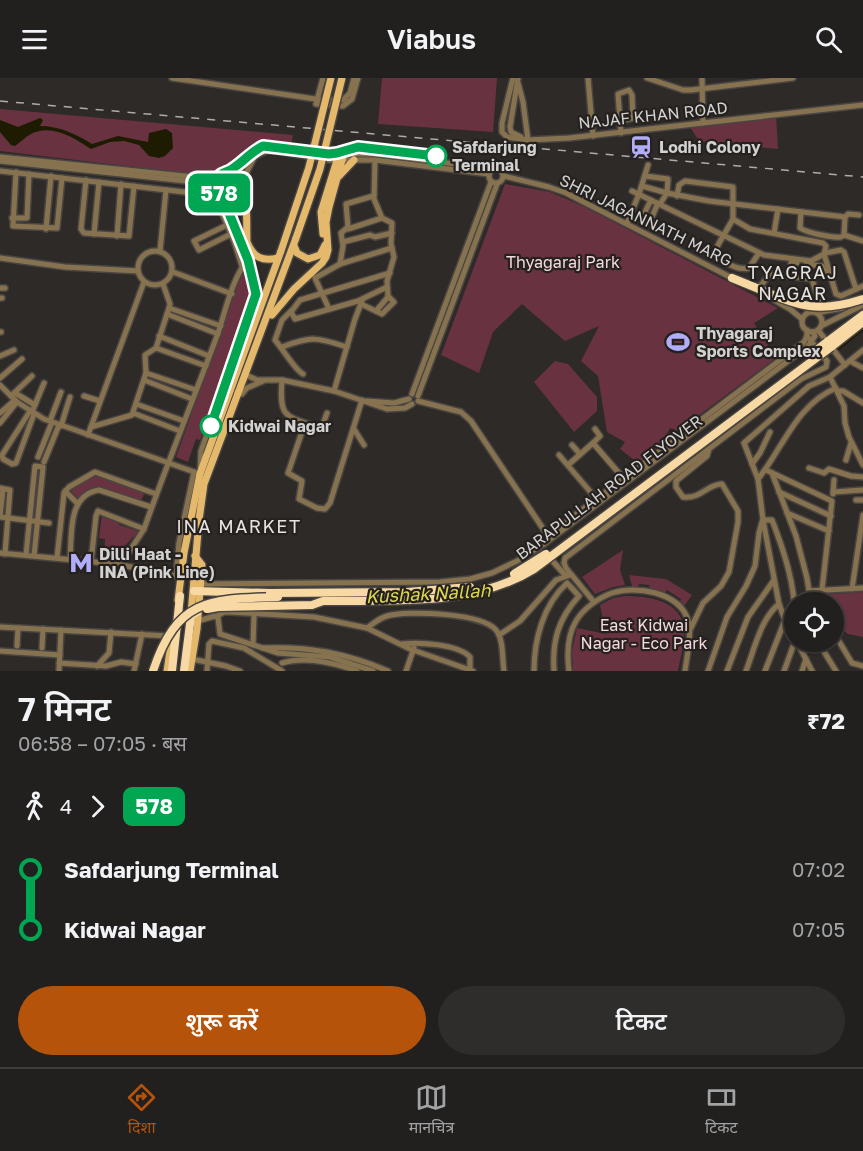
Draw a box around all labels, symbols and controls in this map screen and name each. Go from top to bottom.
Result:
icon: menu [18,23,51,56]
text: Viabus [387,23,476,55]
icon: search [812,23,845,56]
street label: NAJAF KHAN ROAD [577,97,729,133]
station icon: Lodhi Colony [628,134,654,160]
place label: Safdarjung Terminal [452,137,537,175]
place label: Lodhi Colony [659,137,761,157]
marker: Safdarjung Terminal [425,145,447,167]
street label: SHRI JAGANNATH MARG [557,170,735,270]
line badge: 578 [184,174,254,212]
text: 578 [200,180,238,206]
park label: Thyagaraj Park [506,252,620,272]
district label: TYAGRAJ NAGAR [748,261,838,304]
place label: Thyagaraj Sports Complex [696,323,821,361]
sports icon: Thyagaraj Sports Complex [665,329,691,355]
street label: BARAPULLAH ROAD FLYOVER [512,410,706,564]
marker: Kidwai Nagar [200,415,222,437]
place label: Kidwai Nagar [228,416,331,436]
district label: INA MARKET [176,515,302,537]
place label: Dilli Haat - INA (Pink Line) [99,544,215,582]
metro station icon: Dilli Haat - INA (Pink Line) [68,550,94,576]
water label: Kushak Nallah [365,579,492,607]
map controls [784,592,844,652]
button: locate [784,592,844,652]
park label: East Kidwai Nagar - Eco Park [581,615,707,653]
text: 7 मिनट [18,689,111,728]
text: ₹72 [807,707,845,734]
text: 06:58 – 07:05 · बस [18,731,187,755]
icon: walk [18,790,51,823]
icon: forward [81,790,114,823]
text: 578 [135,793,173,819]
text: 4 [60,794,72,818]
text: Safdarjung Terminal [64,856,279,883]
text: 07:02 [792,857,845,881]
text: Kidwai Nagar [64,916,206,943]
text: 07:05 [792,917,845,941]
button: शुरू करें [18,986,426,1055]
button: टिकट [438,986,845,1055]
tab: दिशा [125,1081,158,1140]
tab: मानचित्र [409,1081,454,1140]
tab: टिकट [705,1081,738,1140]

